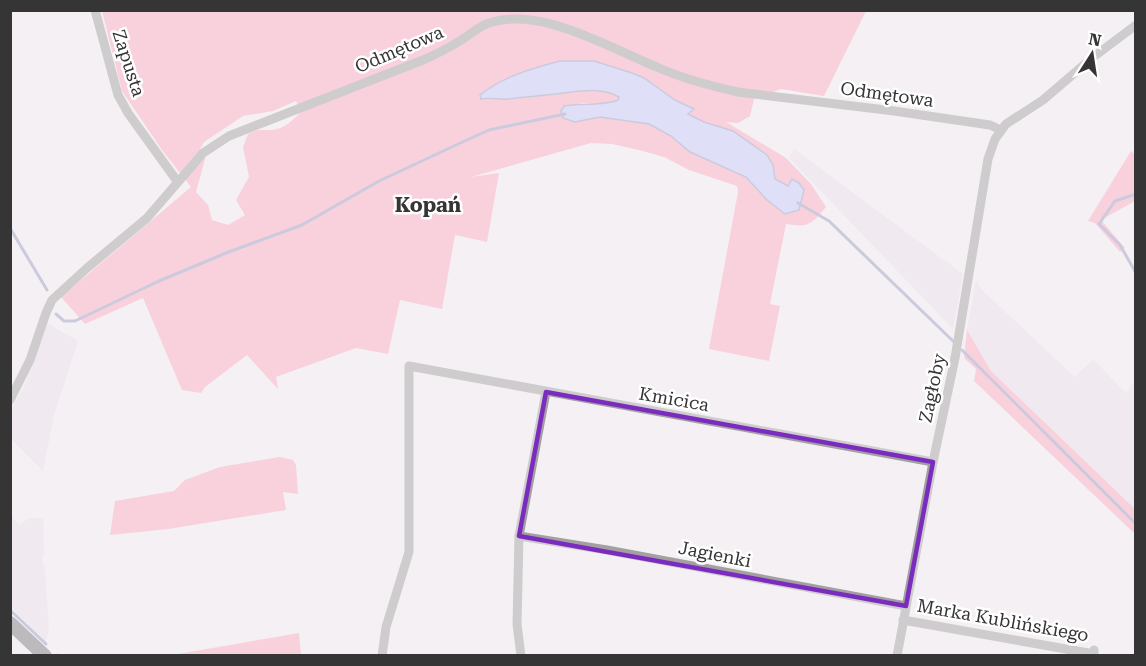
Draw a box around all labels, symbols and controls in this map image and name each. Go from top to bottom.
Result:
street label: Odmętowa [352,21,447,77]
north arrow [1062,24,1122,84]
street label: Zapusta [108,27,150,99]
text: N [1087,29,1103,50]
street label: Odmętowa [839,77,935,111]
district label: Kopań [395,193,462,217]
street label: Zagłoby [914,351,950,424]
street label: Kmicica [637,383,711,416]
street label: Jagienki [677,537,753,571]
street label: Marka Kublińskiego [916,595,1090,645]

